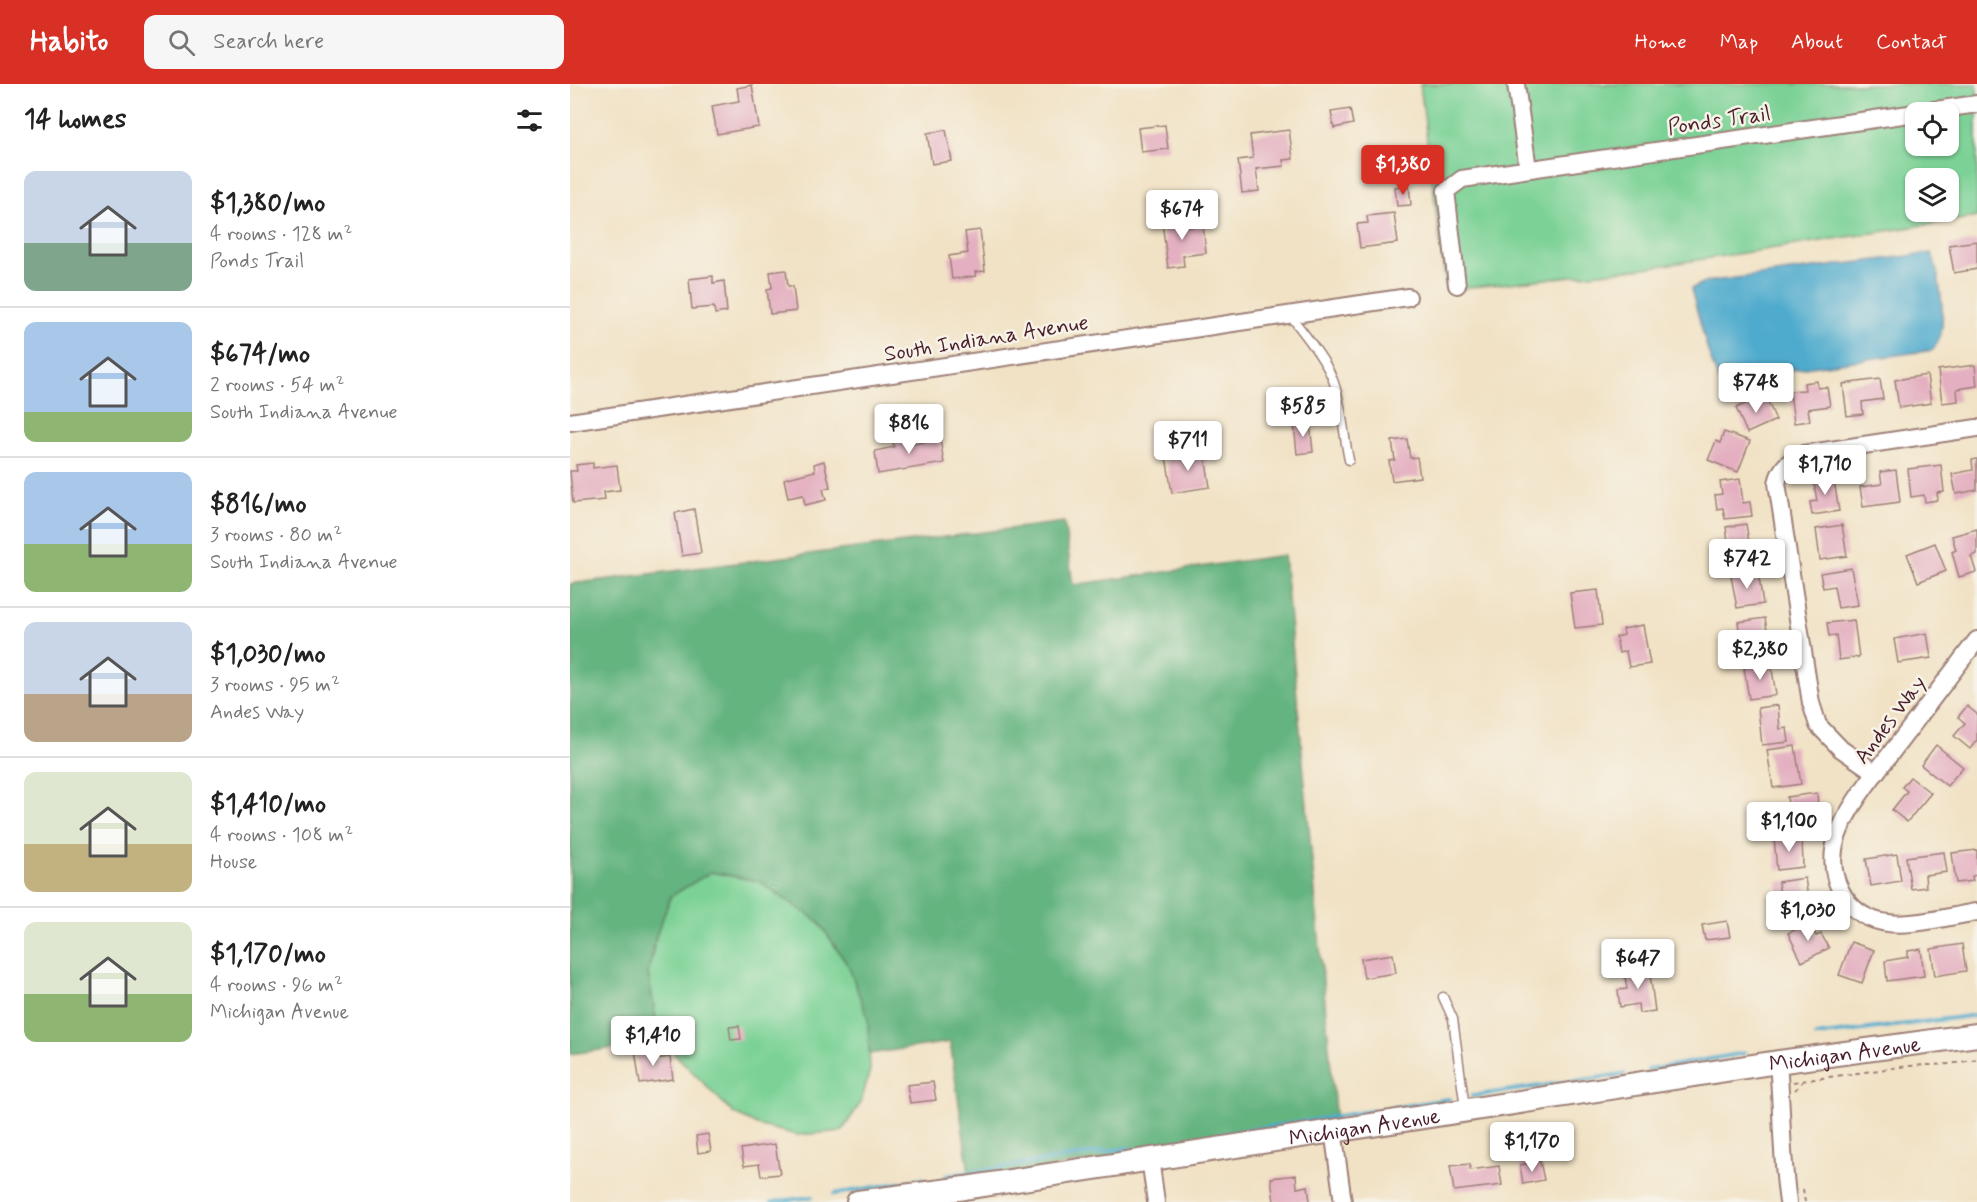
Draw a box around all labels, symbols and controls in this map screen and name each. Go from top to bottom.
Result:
search box [144,15,564,69]
text: Habito [30,24,108,61]
icon: search [165,26,198,59]
text: Search here [213,28,324,56]
text: Home [1635,28,1687,56]
text: Map [1720,28,1758,56]
text: About [1791,28,1843,56]
text: Contact [1876,28,1947,56]
street label: Ponds Trail [1666,100,1773,142]
map controls [1905,102,1959,222]
button: locate [1905,102,1959,156]
text: 14 homes [24,103,126,137]
icon: filters [513,104,546,137]
pin: $1,380 [1354,145,1452,196]
text: $1,380 [1375,151,1431,178]
button: layers [1905,168,1959,222]
text: $1,380/mo [210,187,325,221]
pin: $674 [1146,190,1218,241]
icon: home [72,195,144,267]
text: $674 [1160,196,1204,223]
text: 4 rooms · 128 m² [210,221,352,248]
text: Ponds Trail [210,248,304,275]
street label: South Indiana Avenue [882,309,1090,369]
text: $674/mo [210,338,310,372]
icon: home [72,346,144,418]
pin: $748 [1720,363,1792,414]
text: $748 [1733,369,1779,396]
text: 2 rooms · 54 m² [210,372,344,399]
pin: $585 [1267,387,1339,438]
text: $585 [1280,393,1326,420]
text: South Indiana Avenue [210,399,398,426]
pin: $816 [873,404,945,455]
text: $816 [888,410,930,437]
pin: $711 [1152,421,1224,472]
text: $711 [1168,427,1208,454]
pin: $1,710 [1776,445,1874,496]
text: $1,710 [1798,451,1852,478]
text: $816/mo [210,488,307,522]
icon: home [72,496,144,568]
text: 3 rooms · 80 m² [210,522,342,549]
pin: $742 [1711,539,1783,590]
text: $742 [1723,545,1771,572]
text: South Indiana Avenue [210,549,398,576]
pin: $2,380 [1711,630,1809,681]
text: $2,380 [1732,636,1788,663]
text: $1,030/mo [210,638,326,672]
icon: home [72,646,144,718]
street label: Andes Way [1848,670,1933,770]
text: 3 rooms · 95 m² [210,672,340,699]
text: Andes Way [210,699,304,726]
text: $1,410/mo [210,788,326,822]
icon: home [72,796,144,868]
pin: $1,100 [1740,802,1838,853]
text: $1,100 [1761,808,1817,835]
text: 4 rooms · 108 m² [210,822,353,849]
text: House [210,849,257,876]
pin: $1,030 [1759,891,1857,942]
text: $1,030 [1780,897,1836,924]
text: $1,170/mo [210,938,326,972]
pin: $647 [1602,939,1674,990]
text: $647 [1615,945,1661,972]
icon: home [72,946,144,1018]
text: 4 rooms · 96 m² [210,972,343,999]
text: Michigan Avenue [210,999,349,1026]
pin: $1,410 [604,1016,702,1067]
text: $1,410 [625,1022,681,1049]
street label: Michigan Avenue [1767,1031,1923,1079]
street label: Michigan Avenue [1287,1103,1442,1154]
pin: $1,170 [1483,1122,1581,1173]
text: $1,170 [1504,1128,1560,1155]

